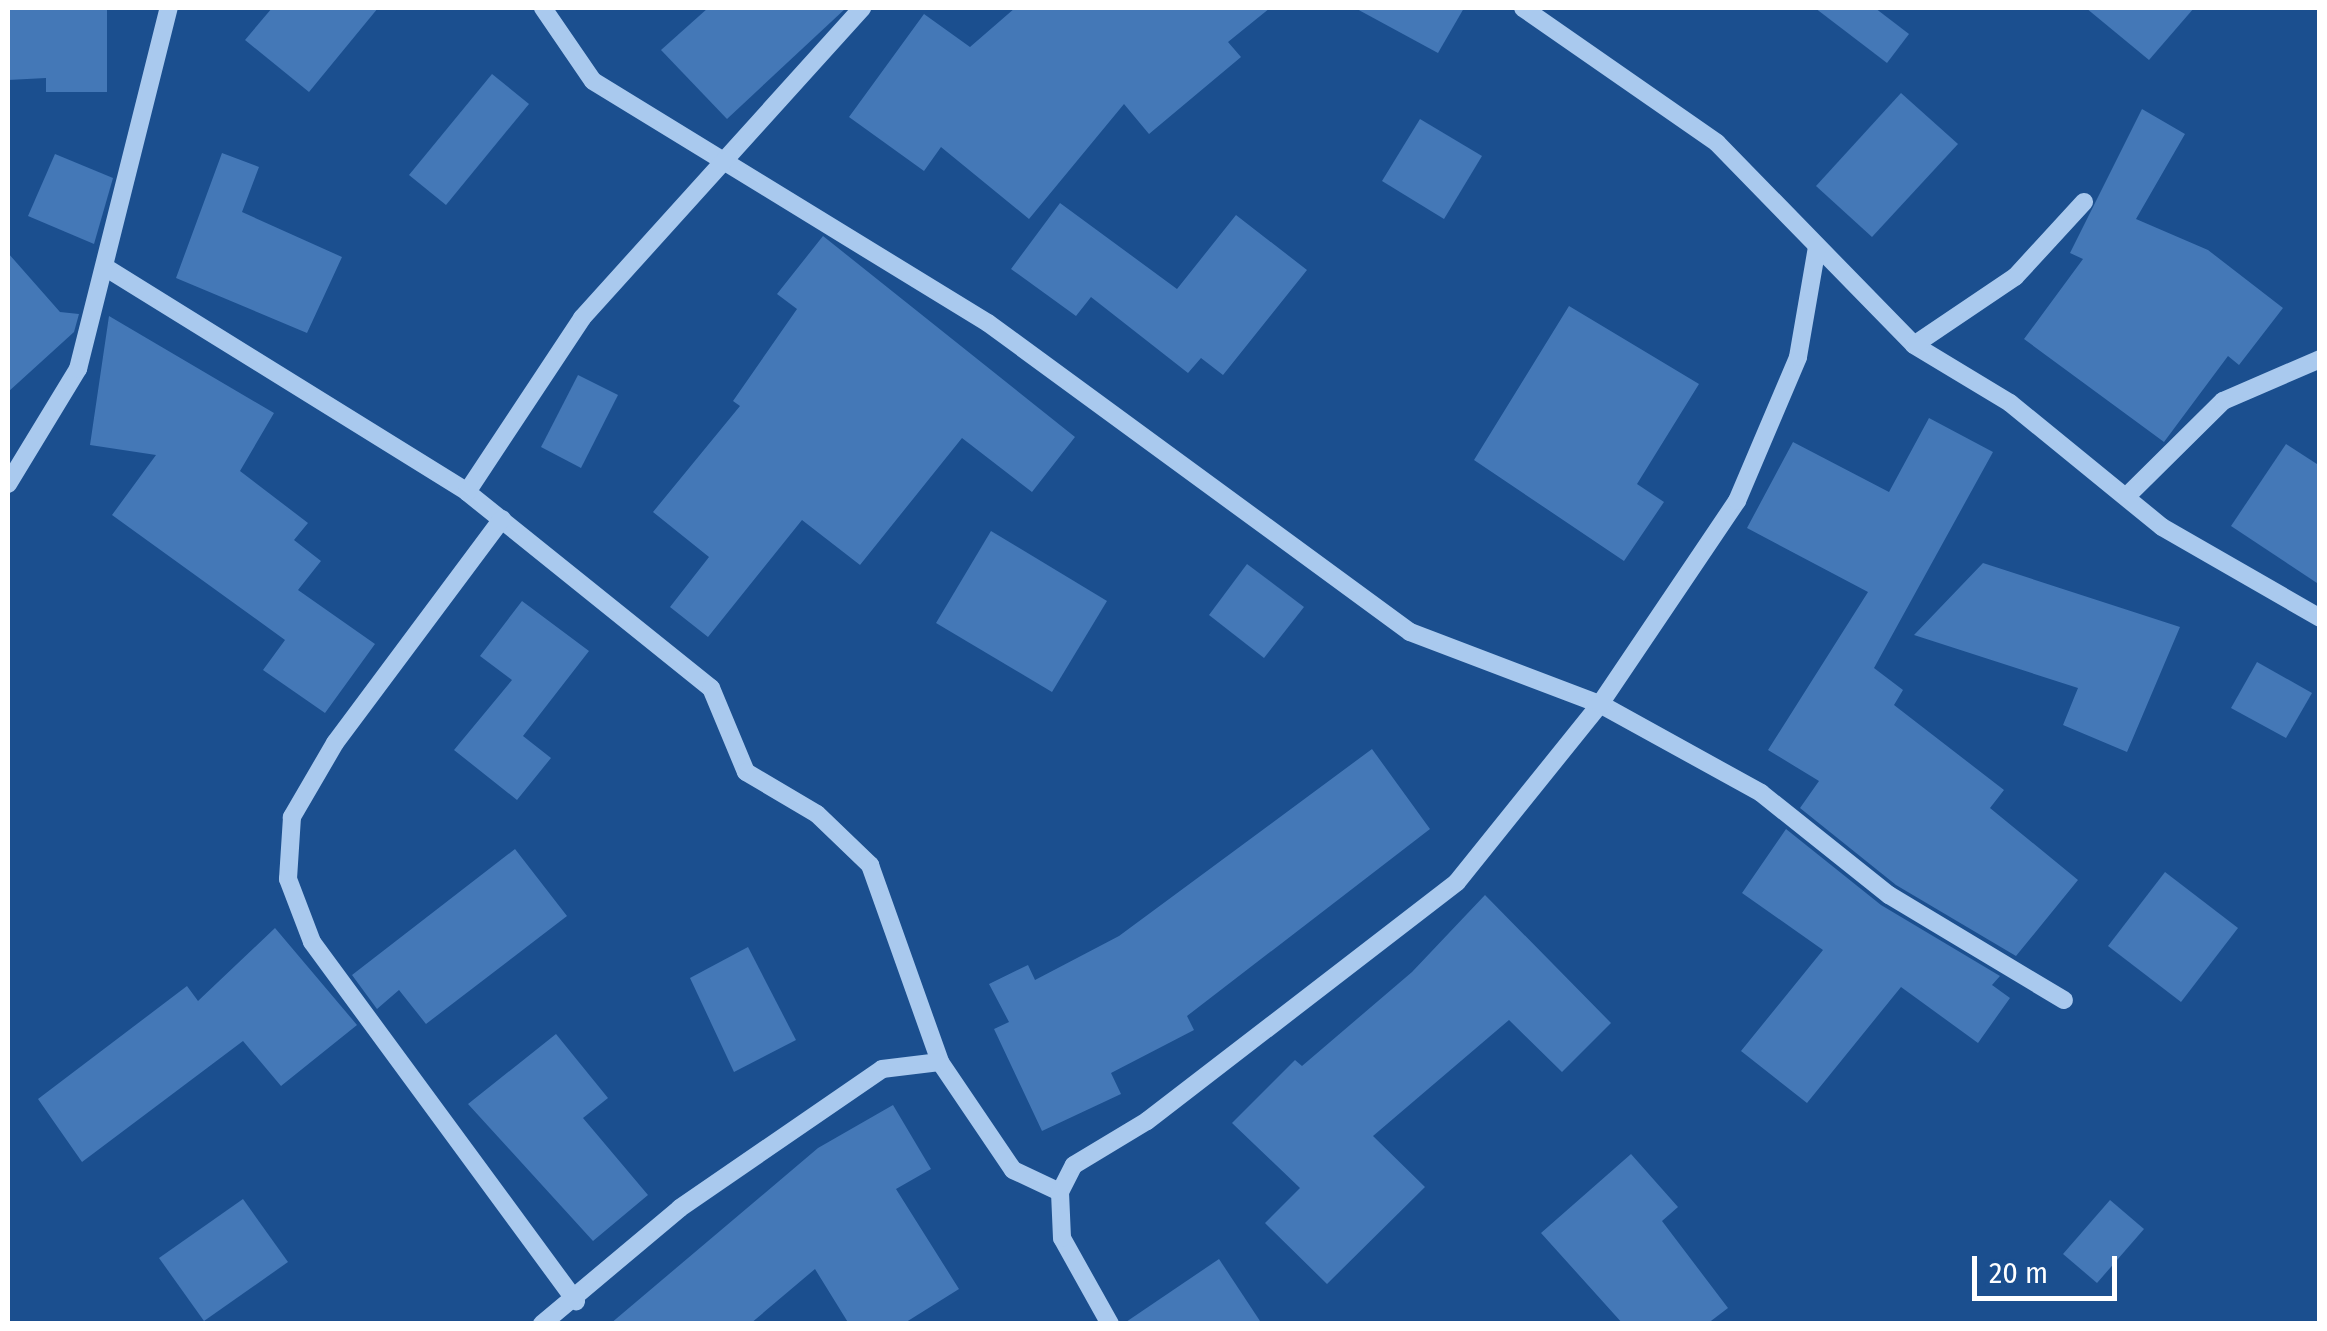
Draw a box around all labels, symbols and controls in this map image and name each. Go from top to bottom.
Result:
scale bar [1977,1236,2122,1298]
text: 20 m [1989,1255,2048,1291]

